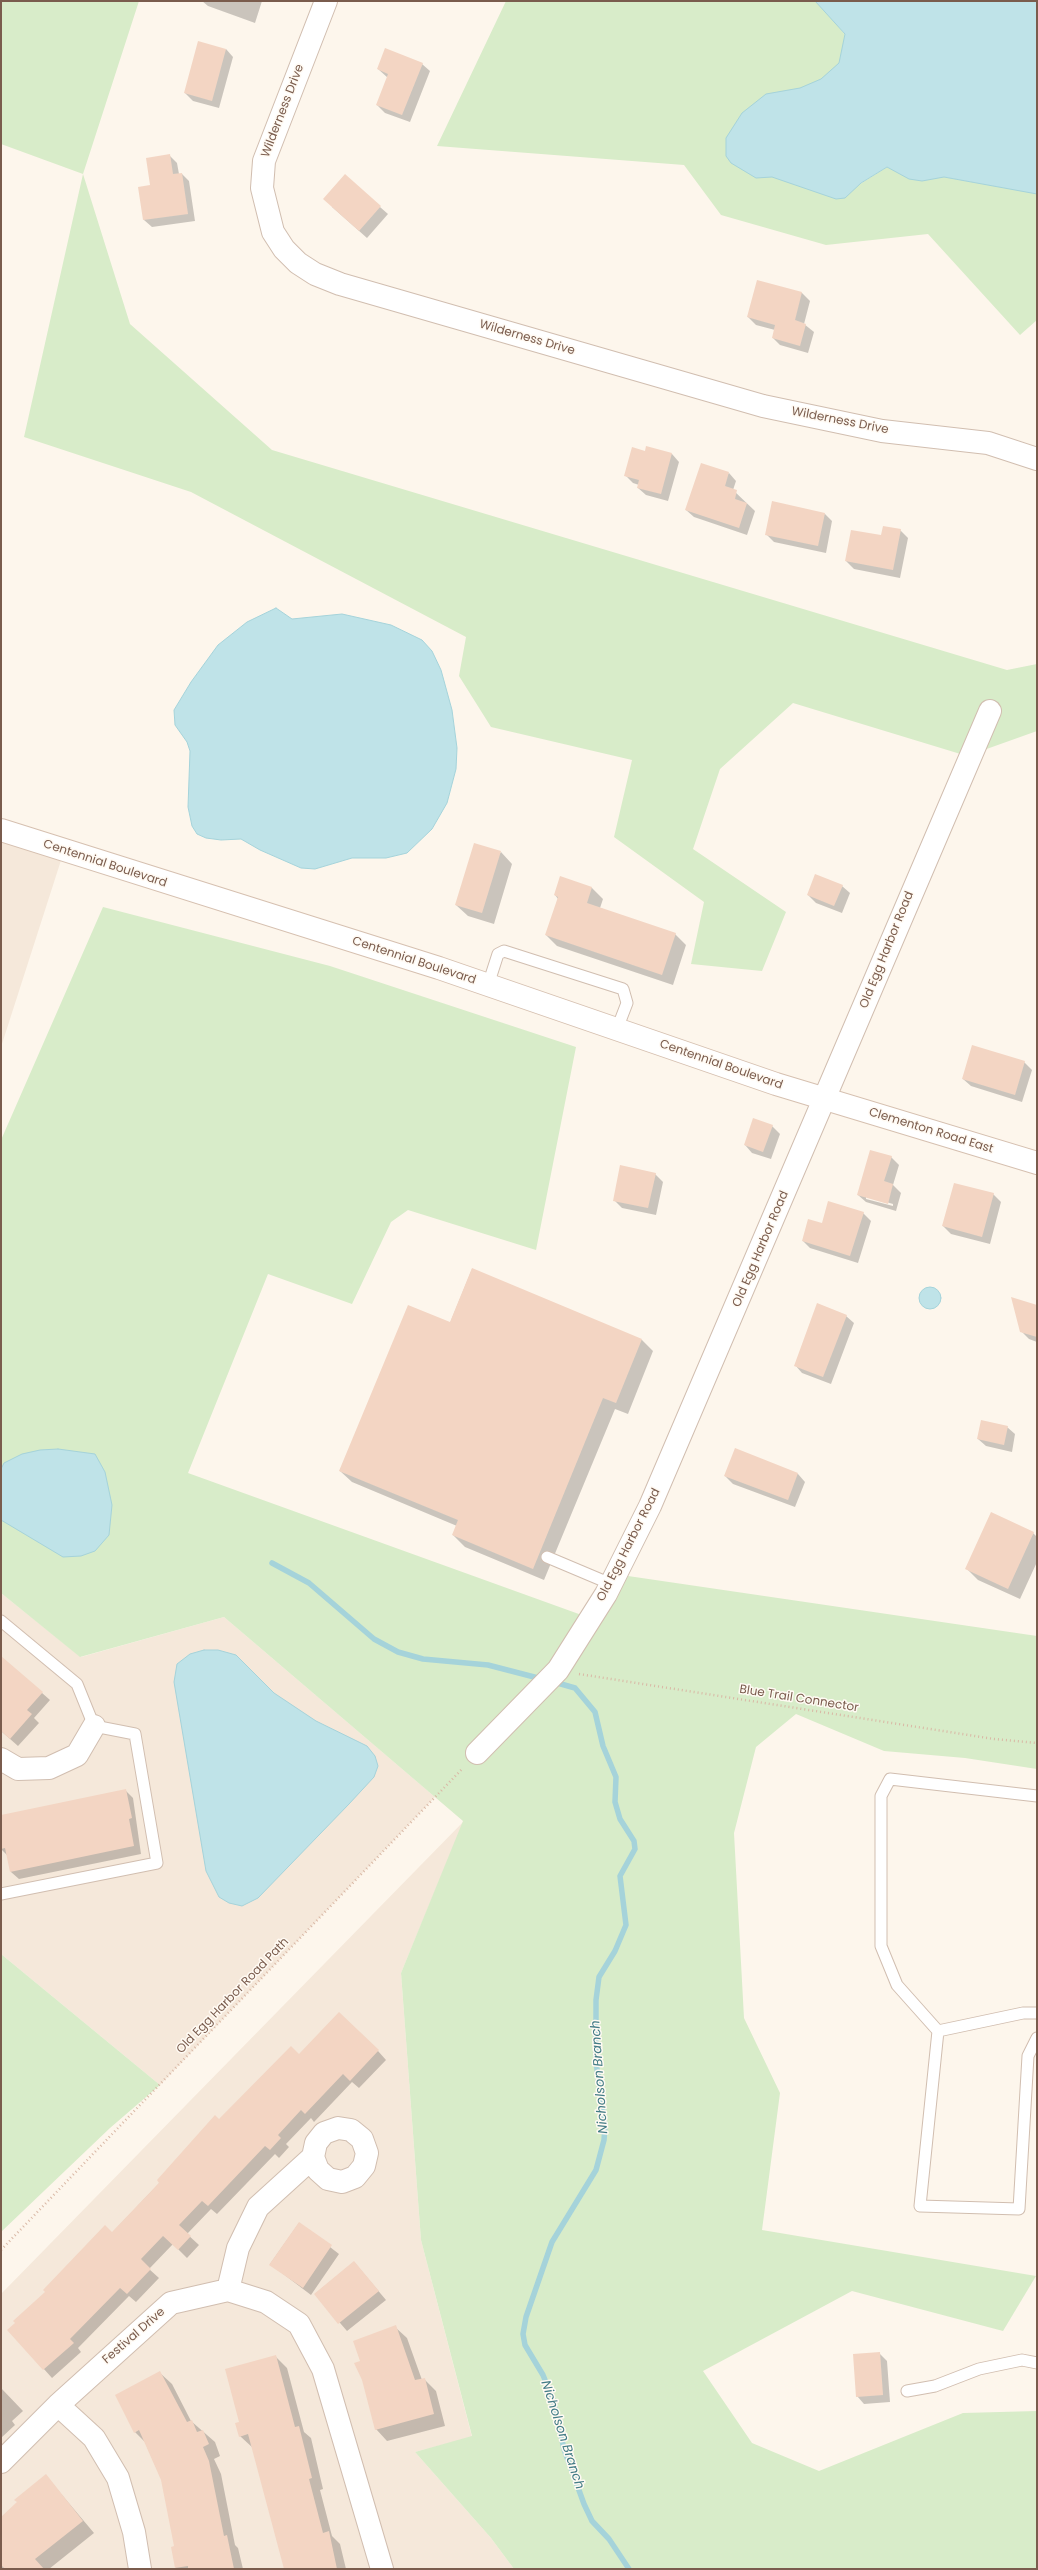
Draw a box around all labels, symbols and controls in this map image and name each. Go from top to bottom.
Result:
street label: Wilderness Drive [259,62,307,160]
street label: Wilderness Drive [478,317,576,359]
street label: Wilderness Drive [790,405,890,437]
street label: Centennial Boulevard [41,837,169,891]
street label: Old Egg Harbor Road [857,889,917,1011]
street label: Centennial Boulevard [350,934,478,988]
street label: Centennial Boulevard [658,1037,784,1093]
street label: Clementon Road East [867,1105,995,1157]
street label: Old Egg Harbor Road [730,1189,792,1309]
street label: Old Egg Harbor Road [594,1486,664,1604]
street label: Blue Trail Connector [738,1682,860,1716]
street label: Old Egg Harbor Road Path [174,1935,292,2057]
water label: Nicholson Branch [588,2020,612,2134]
street label: Festival Drive [100,2305,168,2367]
water label: Nicholson Branch [537,2379,587,2491]

